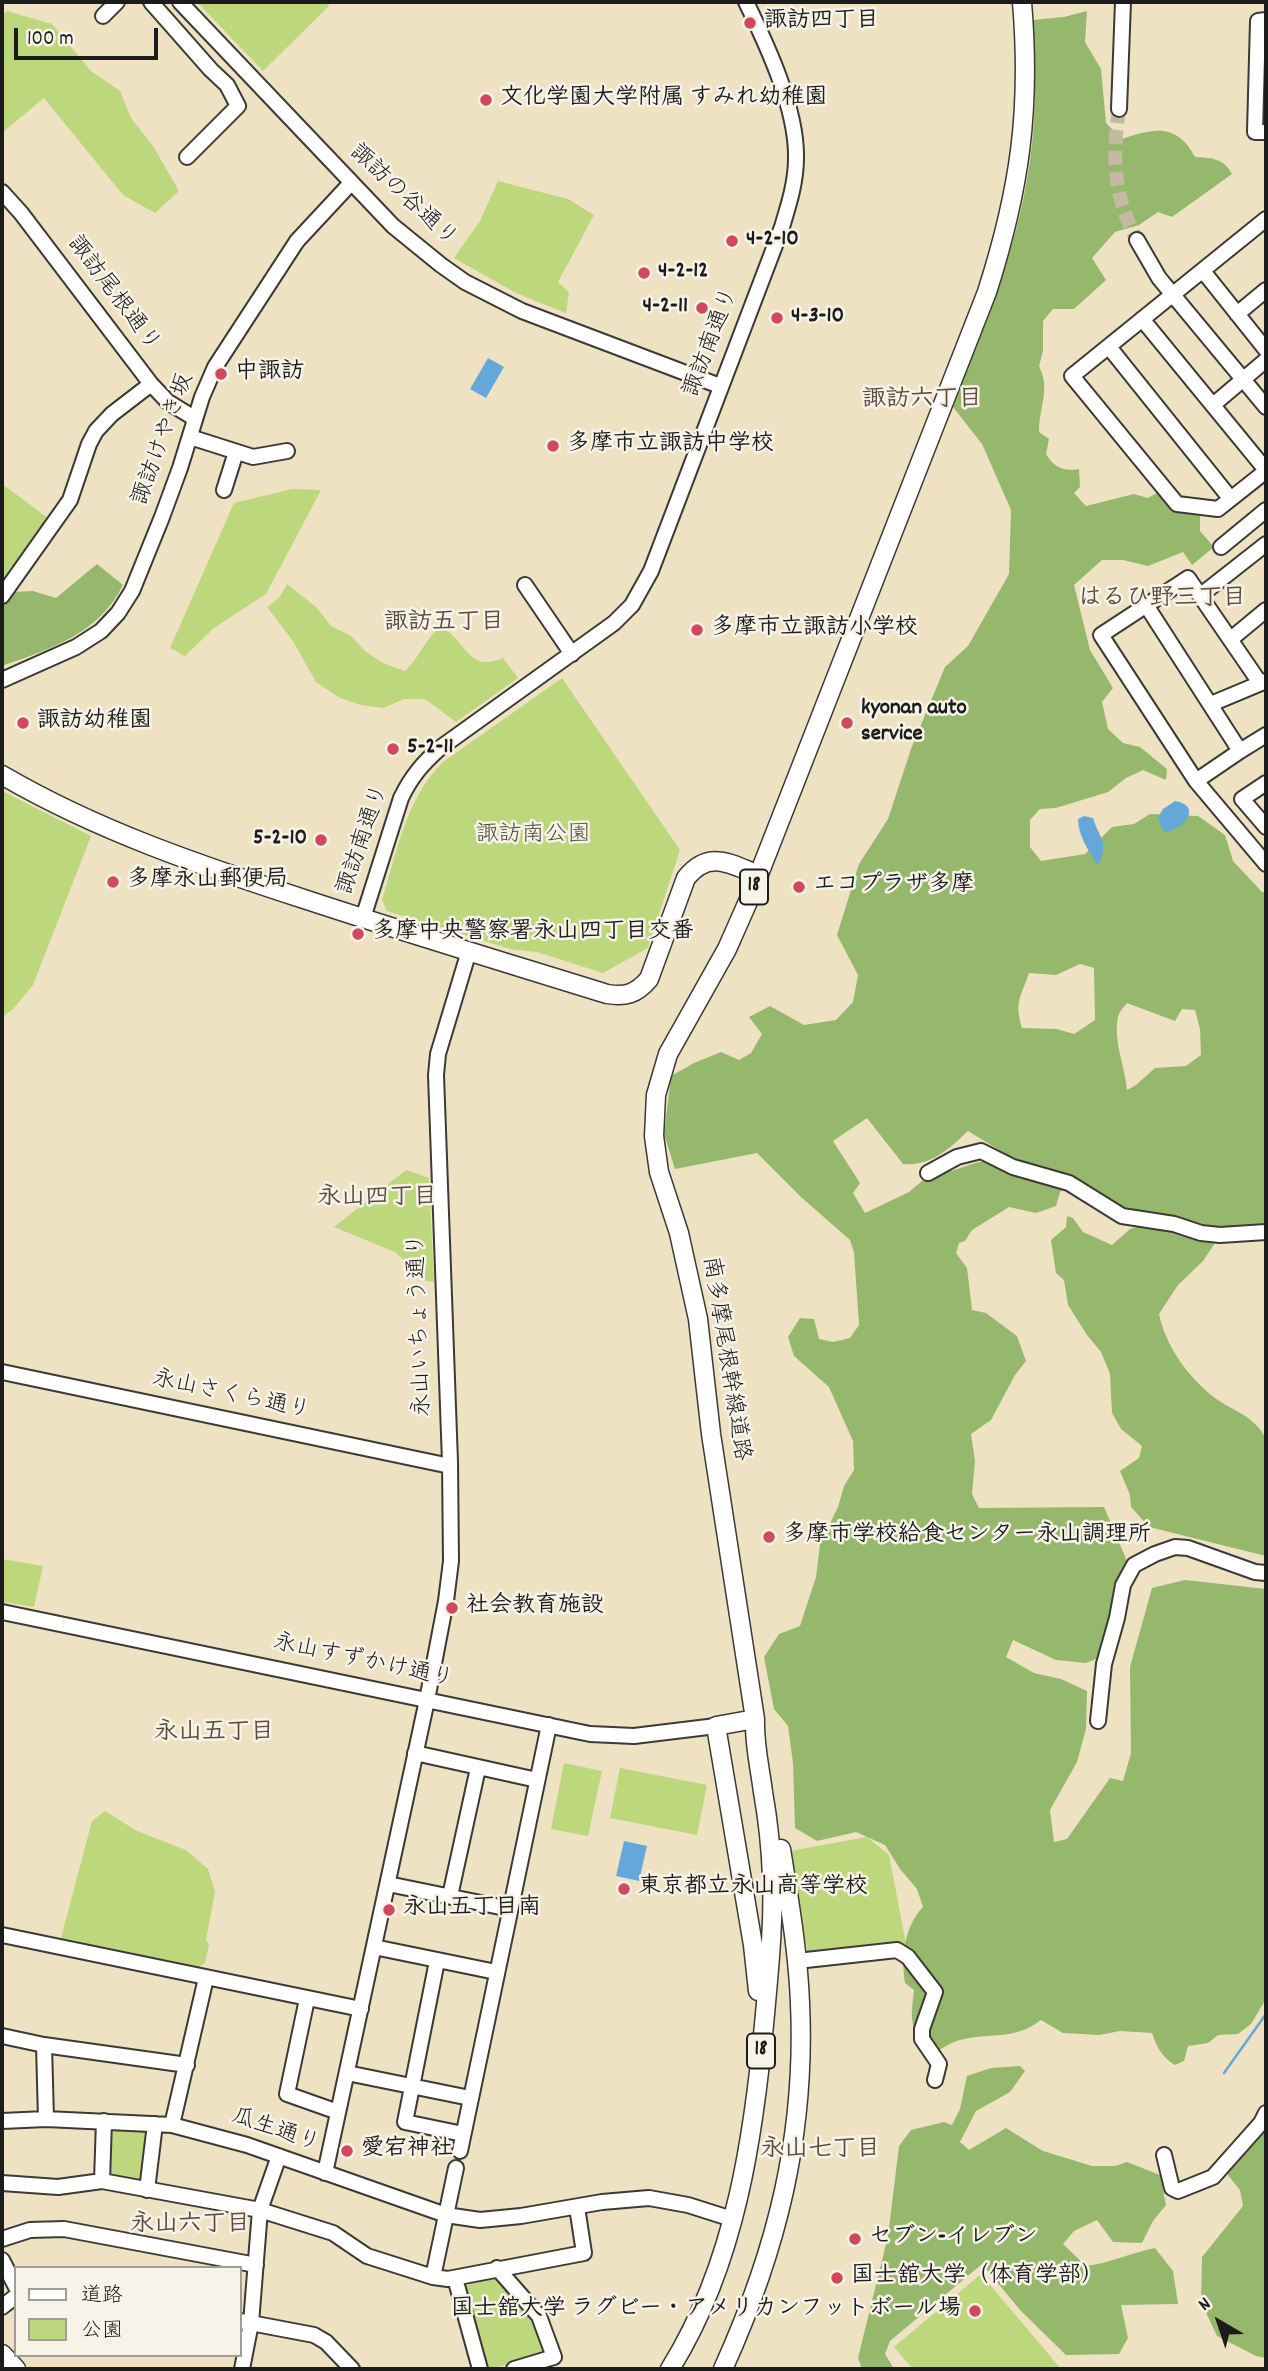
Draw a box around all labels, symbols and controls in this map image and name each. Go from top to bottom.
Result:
place label: 諏訪四丁目 [764,9,879,37]
scale bar [18,14,161,58]
marker: 諏訪四丁目 [742,15,758,31]
text: 100 m [27,25,74,55]
place label: 文化学園大学附属 すみれ幼稚園 [500,86,827,114]
marker: 文化学園大学附属 すみれ幼稚園 [478,92,494,108]
street label: 諏訪の谷通り [342,140,462,254]
place label: 4-2-10 [746,227,799,255]
street label: 諏訪尾根通り [59,232,165,358]
marker: 4-2-10 [724,233,740,249]
place label: 4-2-12 [658,259,708,287]
marker: 4-2-12 [636,265,652,281]
street label: 諏訪南通り [680,284,746,402]
place label: 4-2-11 [643,294,688,322]
marker: 4-2-11 [694,300,710,316]
place label: 4-3-10 [791,304,844,332]
marker: 4-3-10 [769,310,785,326]
place label: 中諏訪 [235,360,304,388]
marker: 中諏訪 [213,366,229,382]
street label: 諏訪けやき坂 [128,370,202,510]
district label: 諏訪六丁目 [862,388,982,416]
place label: 多摩市立諏訪中学校 [567,432,774,460]
marker: 多摩市立諏訪中学校 [545,438,561,454]
district label: はるひ野三丁目 [1078,587,1246,615]
district label: 諏訪五丁目 [384,611,504,639]
place label: 多摩市立諏訪小学校 [711,616,918,644]
marker: 多摩市立諏訪小学校 [689,622,705,638]
place label: kyonan auto service [861,696,967,750]
place label: 諏訪幼稚園 [37,709,152,737]
marker: 諏訪幼稚園 [15,715,31,731]
marker: kyonan auto service [839,715,855,731]
place label: 5-2-11 [407,735,454,763]
marker: 5-2-11 [385,741,401,757]
street label: 諏訪南通り [333,781,397,899]
park label: 諏訪南公園 [476,823,590,851]
place label: 5-2-10 [253,826,307,854]
marker: 5-2-10 [313,832,329,848]
place label: 多摩永山郵便局 [127,868,288,896]
road number: 18 [740,870,768,904]
place label: エコプラザ多摩 [813,873,974,901]
marker: 多摩永山郵便局 [105,874,121,890]
marker: エコプラザ多摩 [791,879,807,895]
place label: 多摩中央警察署永山四丁目交番 [372,920,694,948]
marker: 多摩中央警察署永山四丁目交番 [350,926,366,942]
district label: 永山四丁目 [317,1186,437,1214]
street label: 永山いちょう通り [405,1233,439,1417]
street label: 南多摩尾根幹線道路 [694,1255,754,1463]
street label: 永山さくら通り [149,1367,313,1427]
place label: 多摩市学校給食センター永山調理所 [783,1523,1151,1551]
marker: 多摩市学校給食センター永山調理所 [761,1529,777,1545]
place label: 社会教育施設 [466,1594,604,1622]
marker: 社会教育施設 [444,1600,460,1616]
street label: 永山すずかけ通り [270,1630,456,1696]
district label: 永山五丁目 [154,1721,274,1749]
place label: 東京都立永山高等学校 [638,1875,868,1903]
marker: 東京都立永山高等学校 [616,1881,632,1897]
place label: 永山五丁目南 [403,1896,541,1924]
marker: 永山五丁目南 [381,1902,397,1918]
road number: 18 [747,2034,775,2068]
street label: 瓜生通り [227,2104,323,2160]
place label: 愛宕神社 [361,2137,453,2165]
district label: 永山七丁目 [760,2138,880,2166]
marker: 愛宕神社 [339,2143,355,2159]
district label: 永山六丁目 [130,2213,250,2241]
place label: セブン-イレブン [869,2225,1038,2253]
marker: セブン-イレブン [847,2231,863,2247]
place label: 国士舘大学（体育学部） [851,2264,1104,2292]
legend [14,2266,242,2357]
marker: 国士舘大学（体育学部） [829,2270,845,2286]
text: 道路 [81,2282,123,2312]
north arrow [1184,2287,1254,2357]
text: N [1193,2292,1218,2319]
place label: 国士舘大学 ラグビー・アメリカンフットボール場 [451,2297,961,2325]
marker: 国士舘大学 ラグビー・アメリカンフットボール場 [967,2303,983,2319]
text: 公園 [81,2317,123,2347]

